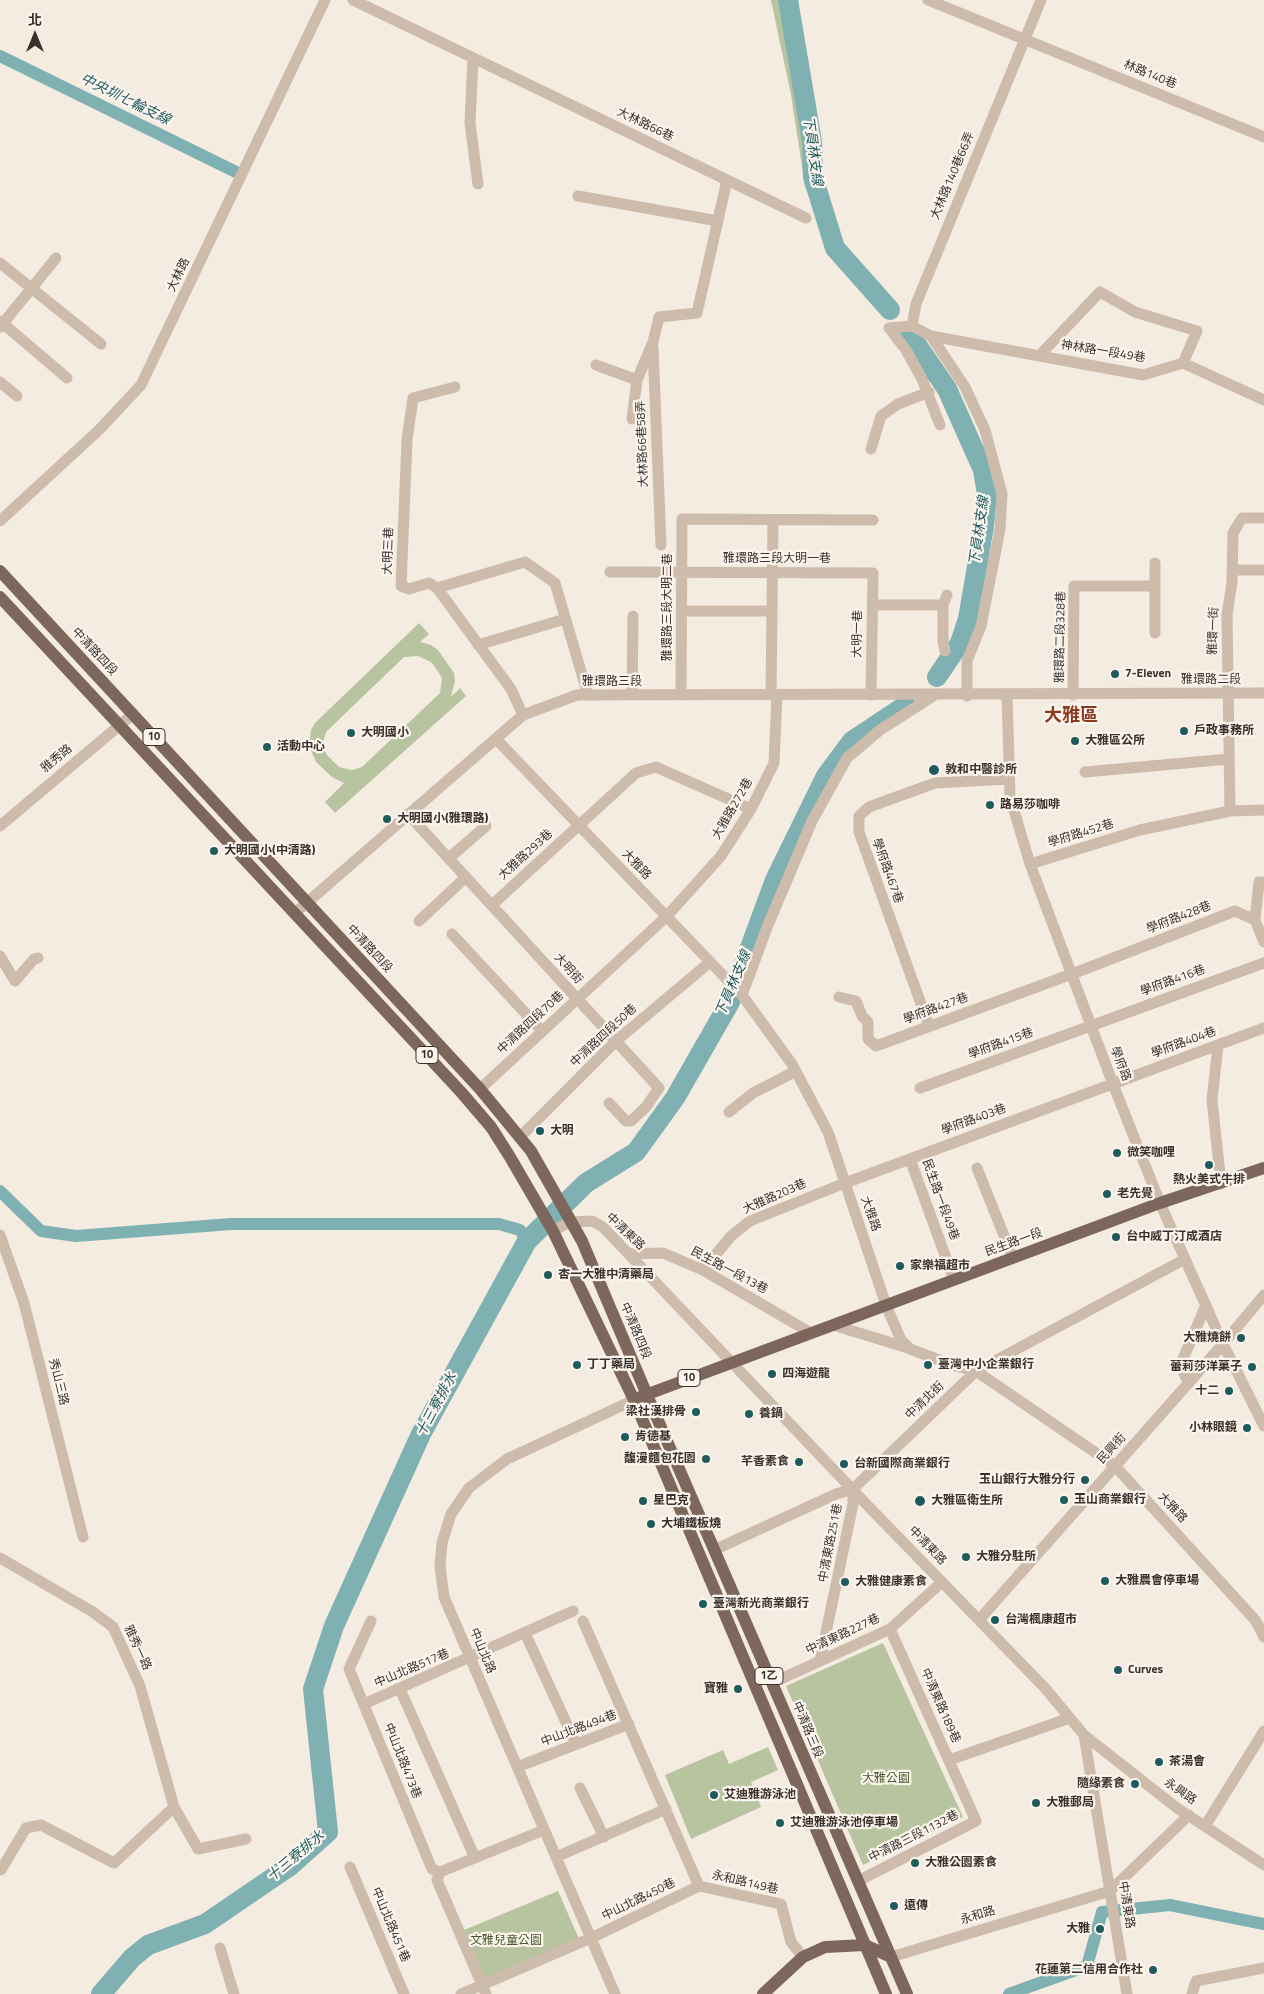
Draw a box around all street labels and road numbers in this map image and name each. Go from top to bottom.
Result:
street label: 林路140巷 [1121,58,1179,92]
street label: 大林路66巷 [614,105,676,145]
street label: 大林路140巷66弄 [928,130,978,222]
street label: 大林路 [165,256,193,294]
street label: 神林路一段49巷 [1060,338,1146,366]
street label: 大林路66巷58弄 [634,400,652,488]
street label: 大明三巷 [381,527,397,575]
street label: 雅環路三段大明一巷 [723,552,831,566]
street label: 雅環路三段大明二巷 [661,553,675,661]
street label: 雅環路二段328巷 [1053,591,1069,683]
street label: 雅環一街 [1206,607,1222,655]
street label: 大明一巷 [850,610,866,658]
street label: 中清路四段 [68,625,120,679]
street label: 雅環路二段 [1181,673,1241,687]
street label: 雅環路三段 [582,675,642,689]
road number: 10 [143,729,165,746]
street label: 雅秀路 [39,742,75,776]
street label: 大雅路272巷 [710,776,756,842]
street label: 學府路452巷 [1046,817,1116,851]
street label: 大雅路293巷 [496,827,556,883]
street label: 學府路467巷 [869,837,905,905]
street label: 大雅路 [618,847,654,883]
street label: 學府路428巷 [1145,899,1213,937]
street label: 中清路四段 [343,922,395,976]
street label: 大明街 [551,951,585,987]
street label: 學府路416巷 [1139,963,1207,999]
street label: 中清路四段70巷 [495,989,567,1057]
street label: 學府路427巷 [902,991,970,1027]
street label: 中清路四段50巷 [568,1002,640,1070]
street label: 學府路404巷 [1150,1025,1218,1061]
street label: 學府路415巷 [967,1026,1035,1062]
street label: 學府路 [1107,1045,1133,1083]
road number: 10 [416,1046,438,1064]
street label: 學府路403巷 [940,1102,1008,1138]
street label: 民生路一段49巷 [919,1157,961,1243]
street label: 大雅路203巷 [741,1177,809,1217]
street label: 大雅路 [857,1195,883,1233]
street label: 中清東路 [603,1210,647,1254]
street label: 民生路一段 [983,1226,1045,1260]
street label: 民生路一段13巷 [688,1245,770,1297]
street label: 中清路四段 [617,1301,653,1361]
street label: 秀山三路 [45,1357,71,1407]
road number: 10 [678,1370,700,1386]
street label: 中清北街 [903,1379,947,1423]
street label: 民興街 [1095,1431,1129,1467]
street label: 大雅路 [1154,1490,1190,1526]
street label: 中清東路251巷 [816,1502,846,1584]
street label: 中清東路 [905,1524,949,1568]
street label: 中清東路227巷 [804,1612,882,1658]
street label: 雅秀一路 [120,1623,154,1673]
street label: 中山北路 [466,1626,498,1676]
street label: 中山北路517巷 [372,1647,452,1691]
street label: 中清東路189巷 [917,1666,963,1746]
road number: 1乙 [755,1668,783,1684]
street label: 中清路三段 [789,1700,825,1760]
street label: 中山北路494巷 [539,1708,619,1750]
street label: 中山北路473巷 [380,1721,424,1801]
street label: 永興路 [1161,1776,1199,1808]
street label: 中清路三段1132巷 [867,1808,961,1866]
street label: 永和路149巷 [710,1868,780,1898]
street label: 中山北路450巷 [600,1876,678,1924]
street label: 中清東路 [1115,1880,1137,1930]
street label: 中山北路451巷 [368,1885,412,1965]
street label: 永和路 [959,1904,997,1928]

